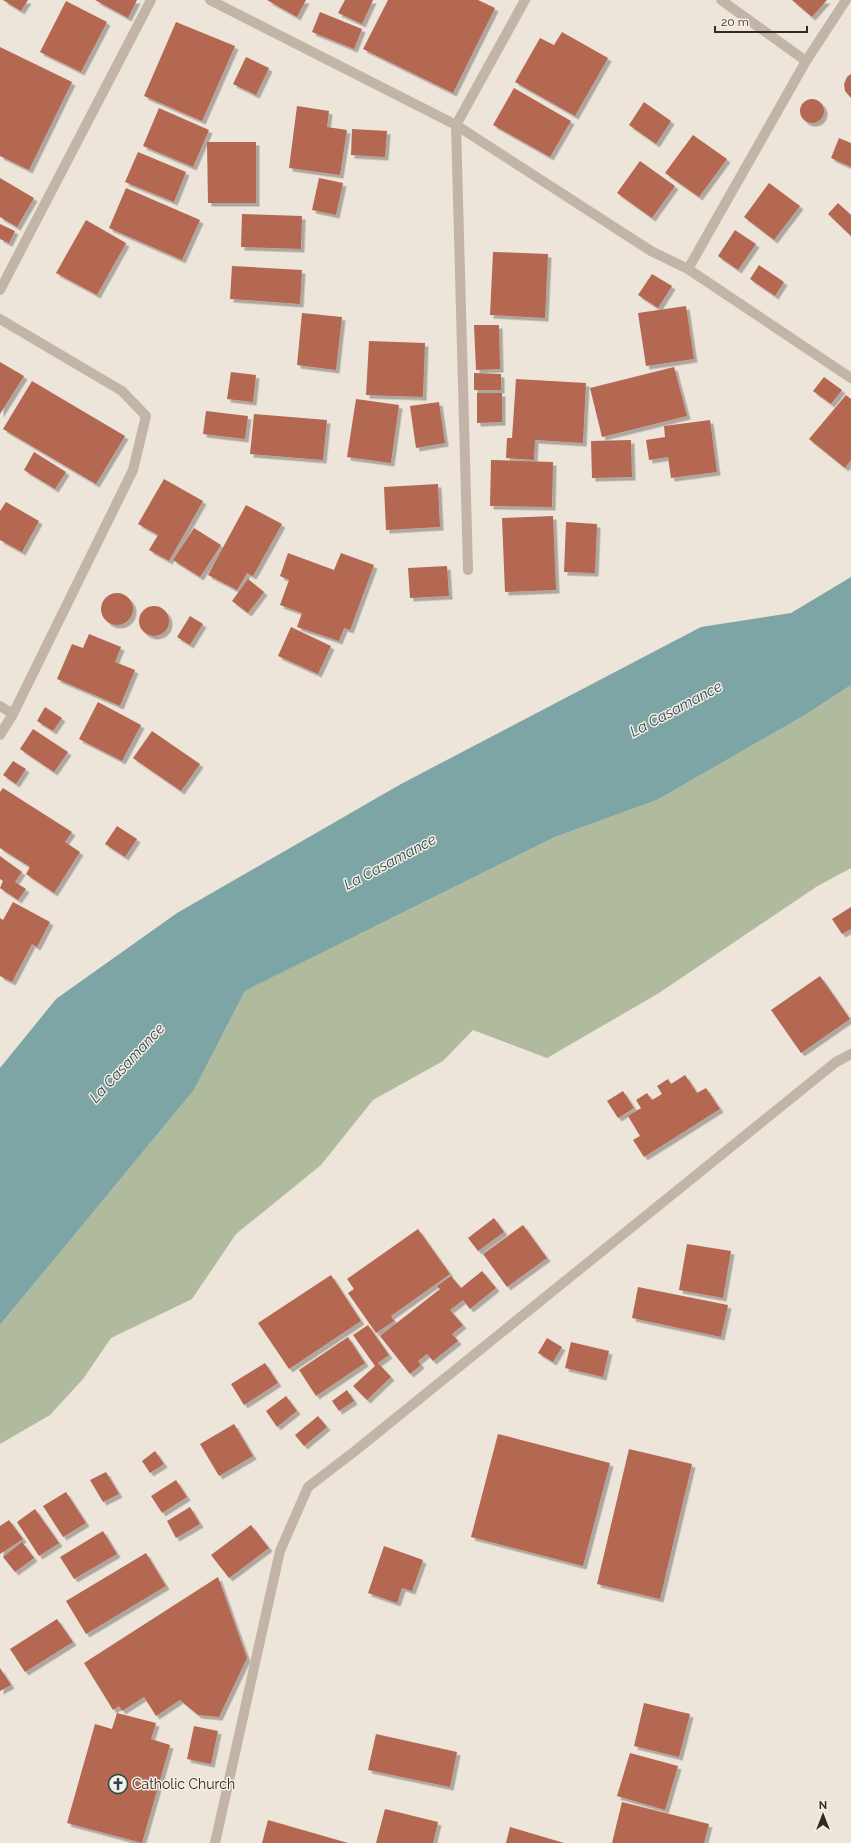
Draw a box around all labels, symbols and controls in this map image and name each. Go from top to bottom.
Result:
scale bar [715,8,807,34]
text: 20 m [721,15,749,29]
water label: La Casamance [627,677,725,741]
water label: La Casamance [341,830,439,894]
water label: La Casamance [86,1020,168,1106]
church icon: Catholic Church [107,1773,129,1795]
place label: Catholic Church [132,1776,235,1792]
north arrow [803,1795,843,1835]
text: N [819,1799,827,1812]

